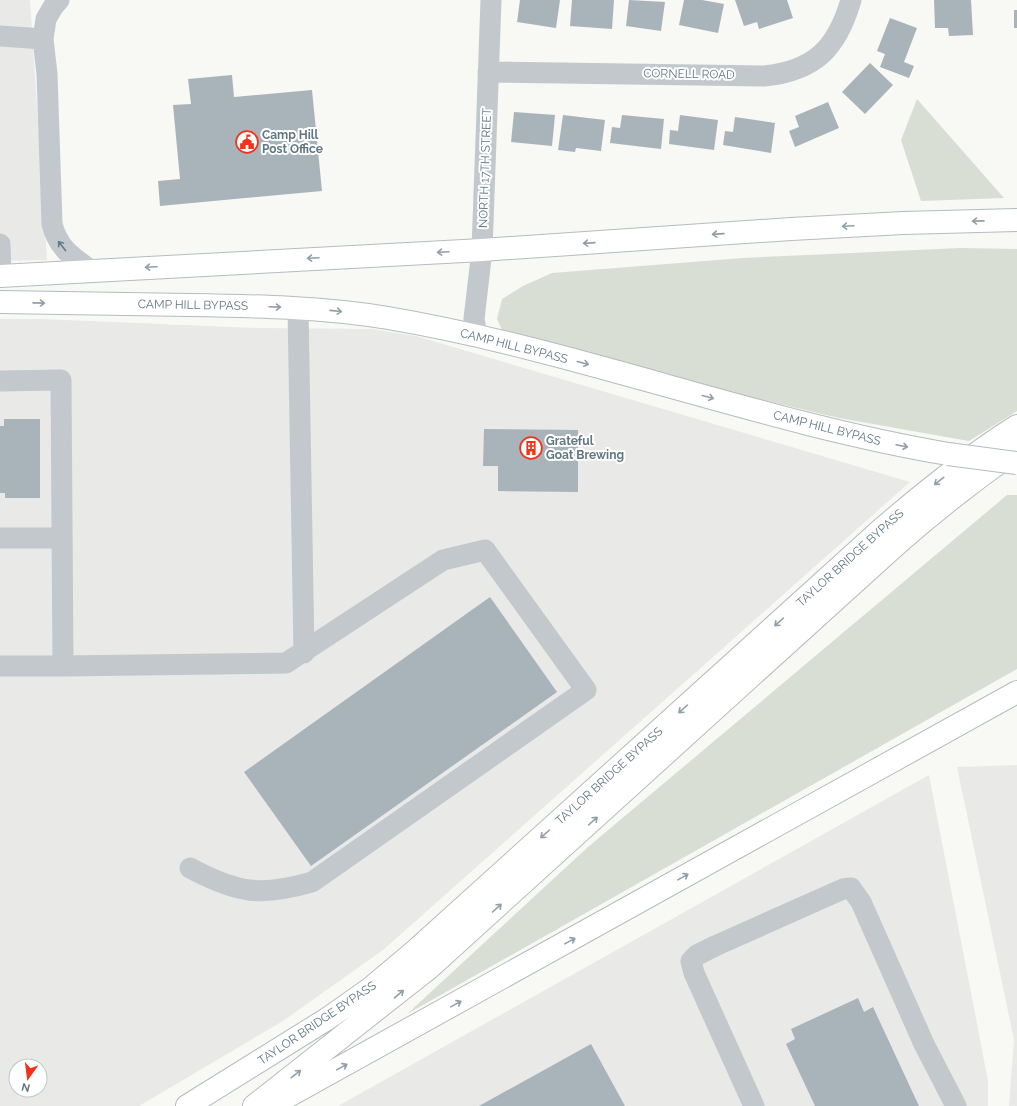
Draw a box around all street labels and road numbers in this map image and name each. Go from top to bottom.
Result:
street label: CORNELL ROAD [643,66,735,82]
street label: NORTH 17TH STREET [476,107,494,228]
street label: CAMP HILL BYPASS [138,297,248,313]
street label: CAMP HILL BYPASS [459,326,569,366]
street label: CAMP HILL BYPASS [772,408,882,448]
street label: TAYLOR BRIDGE BYPASS [794,506,906,610]
street label: TAYLOR BRIDGE BYPASS [553,724,665,828]
street label: TAYLOR BRIDGE BYPASS [255,978,379,1068]

